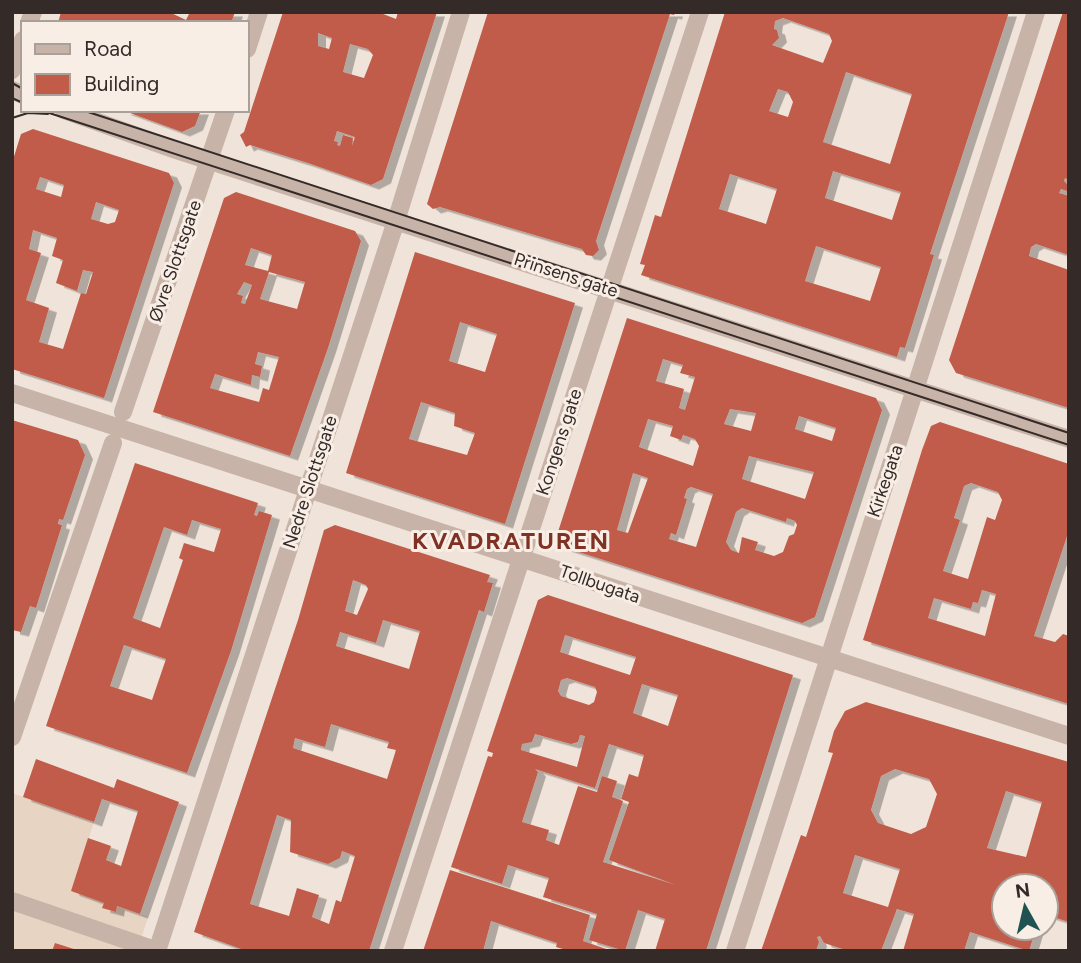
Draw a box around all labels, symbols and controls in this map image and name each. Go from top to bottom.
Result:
legend [21,21,248,112]
text: Road [84,36,132,61]
text: Building [84,71,159,96]
street label: Øvre Slottsgate [144,197,206,325]
street label: Prinsens gate [511,248,621,302]
street label: Kongens gate [531,386,587,498]
street label: Nedre Slottsgate [278,413,342,551]
street label: Kirkegata [862,442,908,520]
district label: KVADRATUREN [412,526,610,555]
street label: Tollbugata [557,560,643,608]
north arrow [990,872,1060,942]
text: N [1014,878,1032,903]

